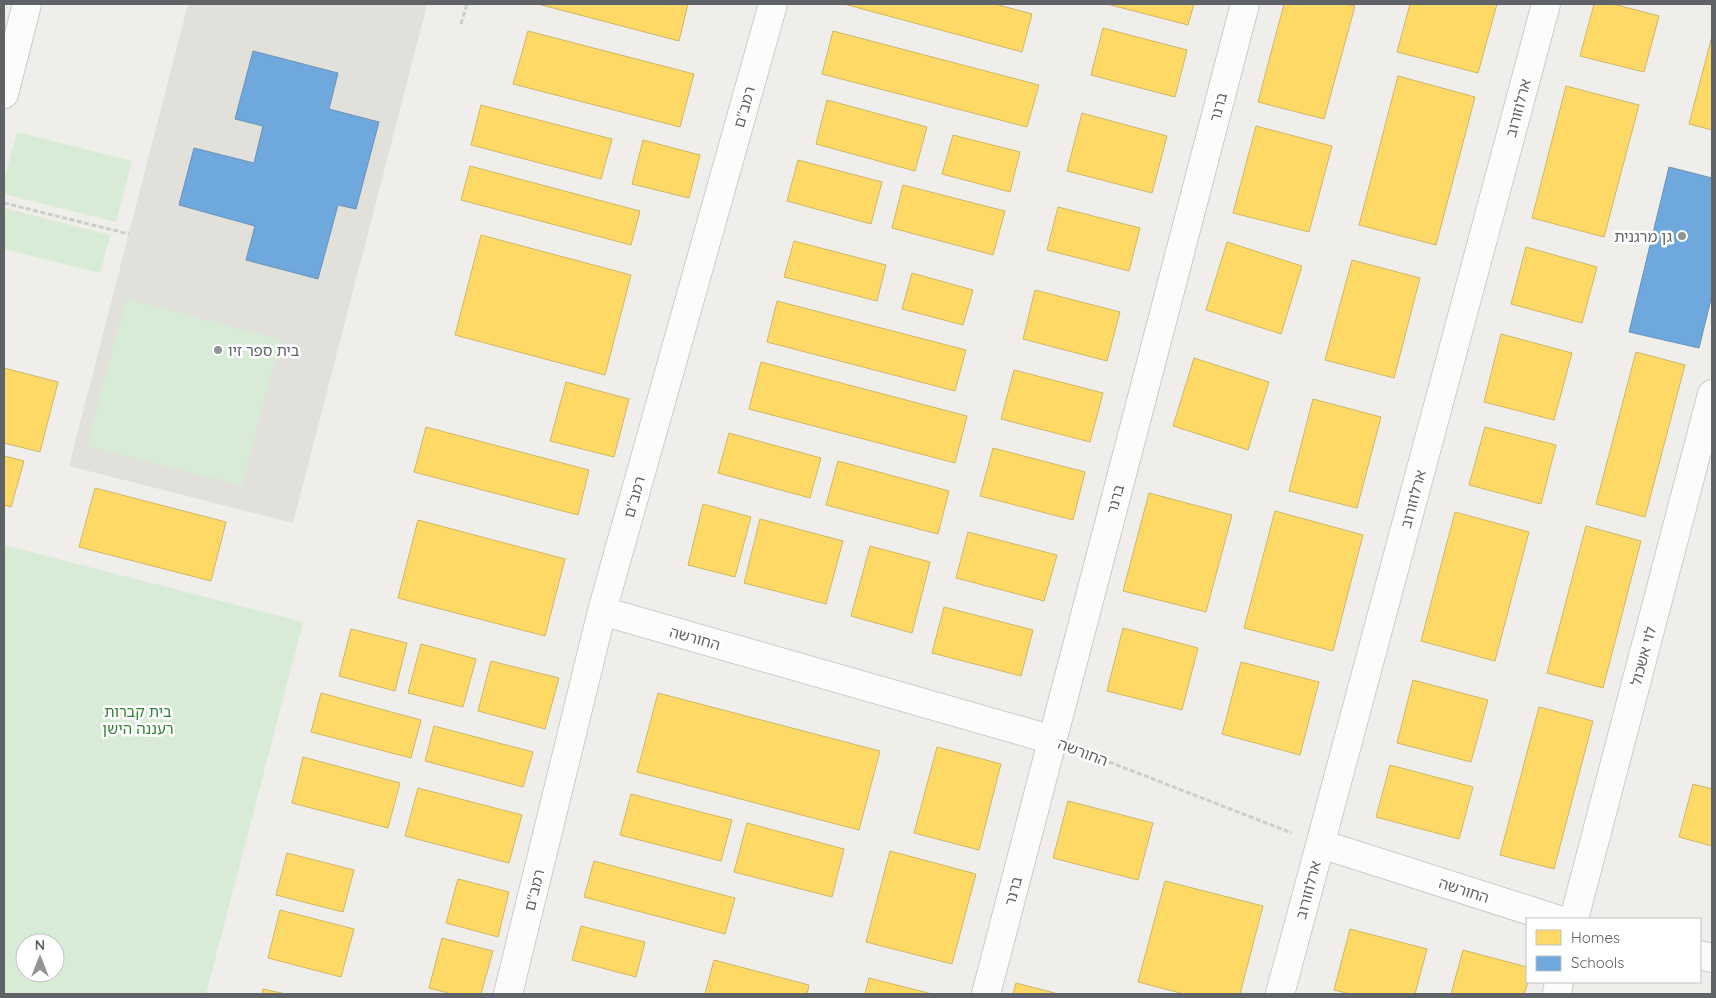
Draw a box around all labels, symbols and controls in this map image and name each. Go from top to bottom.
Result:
street label: ארלוזורוב [1501,77,1535,139]
street label: רמב"ם [729,84,759,130]
street label: ברנר [1205,90,1231,124]
place label: גן מרגנית [1614,227,1672,246]
marker: גן מרגנית [1676,230,1688,242]
place label: בית ספר זיו [228,341,300,360]
marker: בית ספר זיו [212,344,224,356]
street label: ארלוזורוב [1396,468,1430,530]
street label: רמב"ם [619,474,649,520]
street label: ברנר [1102,482,1128,516]
street label: החורשה [667,622,723,654]
street label: לוי אשכול [1626,624,1660,688]
park label: בית קברות רעננה הישן [102,702,174,738]
street label: החורשה [1055,734,1111,770]
street label: ארלוזורוב [1291,859,1325,921]
street label: רמב"ם [520,867,548,913]
street label: החורשה [1436,873,1492,907]
street label: ברנר [1000,874,1026,908]
legend [1526,918,1701,983]
text: Homes [1571,928,1620,947]
north arrow [15,933,65,983]
text: N [35,936,45,954]
text: Schools [1571,953,1624,972]

